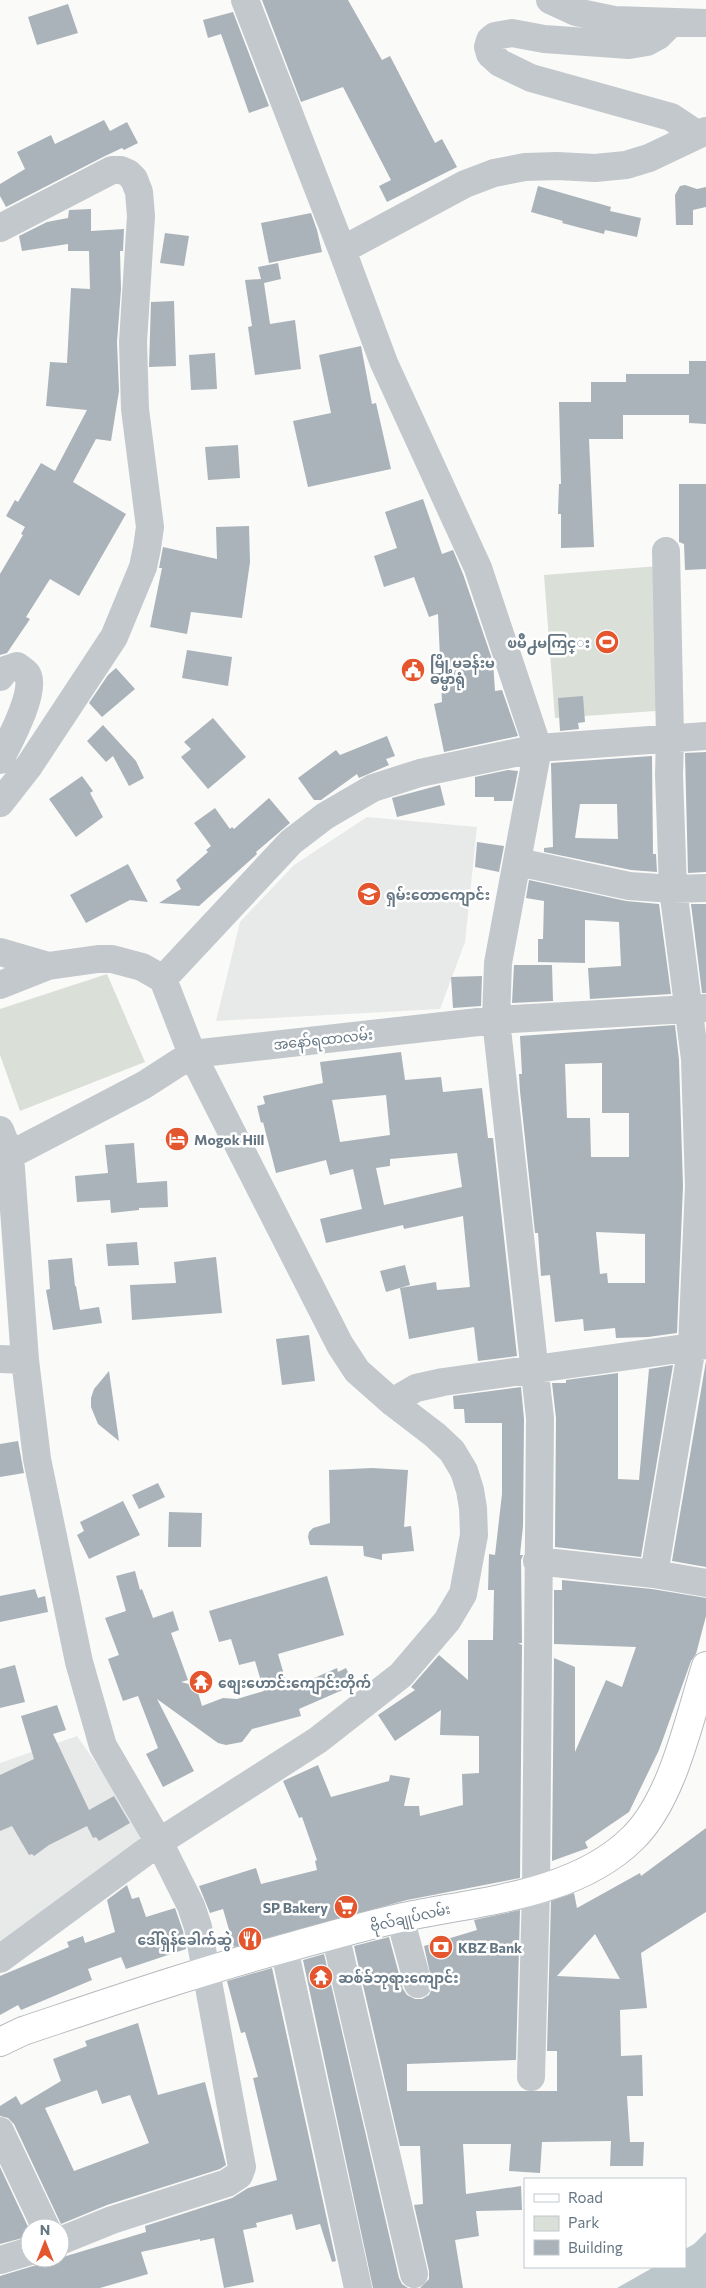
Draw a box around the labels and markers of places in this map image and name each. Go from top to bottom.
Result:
sports icon: ၿမိဳ႕မကြင္း [594,629,620,655]
place label: ၿမိဳ႕မကြင္း [507,633,590,655]
place label: မြို့မခန်းမ ဓမ္မာရုံ [430,653,495,691]
public building icon: မြို့မခန်းမ ဓမ္မာရုံ [400,657,426,683]
school or university icon: ရှမ်းတောကျောင်း [356,881,382,907]
place label: ရှမ်းတောကျောင်း [386,885,490,907]
hotel icon: Mogok Hill [164,1126,190,1152]
place label: Mogok Hill [194,1131,264,1148]
temple icon: စျေးဟောင်းကျောင်းတိုက် [188,1669,214,1695]
place label: စျေးဟောင်းကျောင်းတိုက် [218,1673,371,1695]
supermarket icon: SP Bakery [333,1894,359,1920]
place label: SP Bakery [263,1899,328,1916]
restaurant icon: ဒေါ်ရှန်ခေါက်ဆွဲ [237,1926,263,1952]
place label: ဒေါ်ရှန်ခေါက်ဆွဲ [137,1930,232,1952]
bank icon: KBZ Bank [428,1934,454,1960]
place label: KBZ Bank [458,1939,522,1956]
temple icon: ဆစ်ခ်ဘုရားကျောင်း [308,1964,334,1990]
place label: ဆစ်ခ်ဘုရားကျောင်း [338,1968,459,1990]

